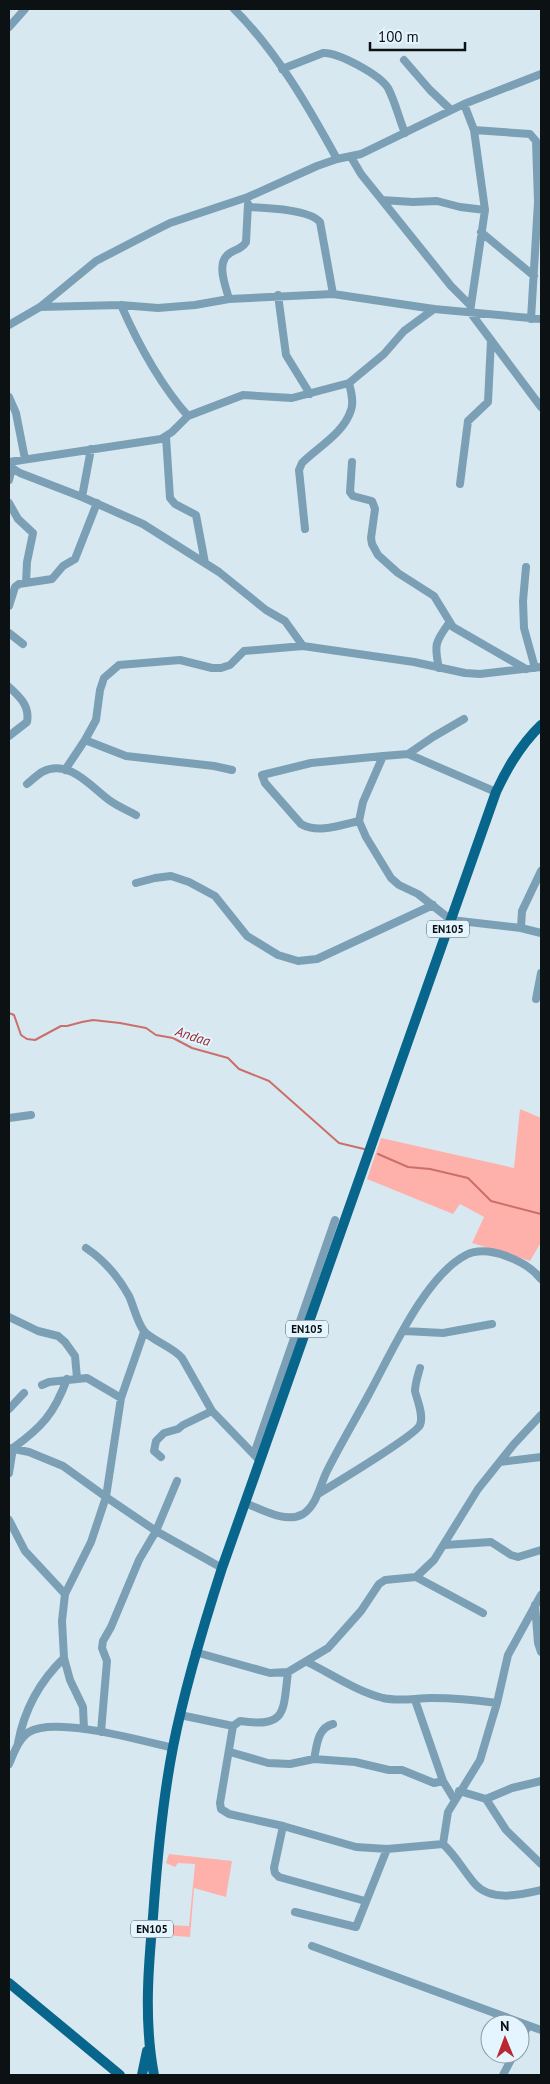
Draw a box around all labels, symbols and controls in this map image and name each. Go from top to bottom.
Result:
scale bar [370,20,465,52]
text: 100 m [378,27,419,46]
road number: EN105 [427,921,469,938]
water label: Andaa [172,1022,213,1050]
road number: EN105 [286,1320,328,1338]
road number: EN105 [131,1920,173,1938]
north arrow [480,2014,530,2064]
text: N [500,2017,510,2035]

